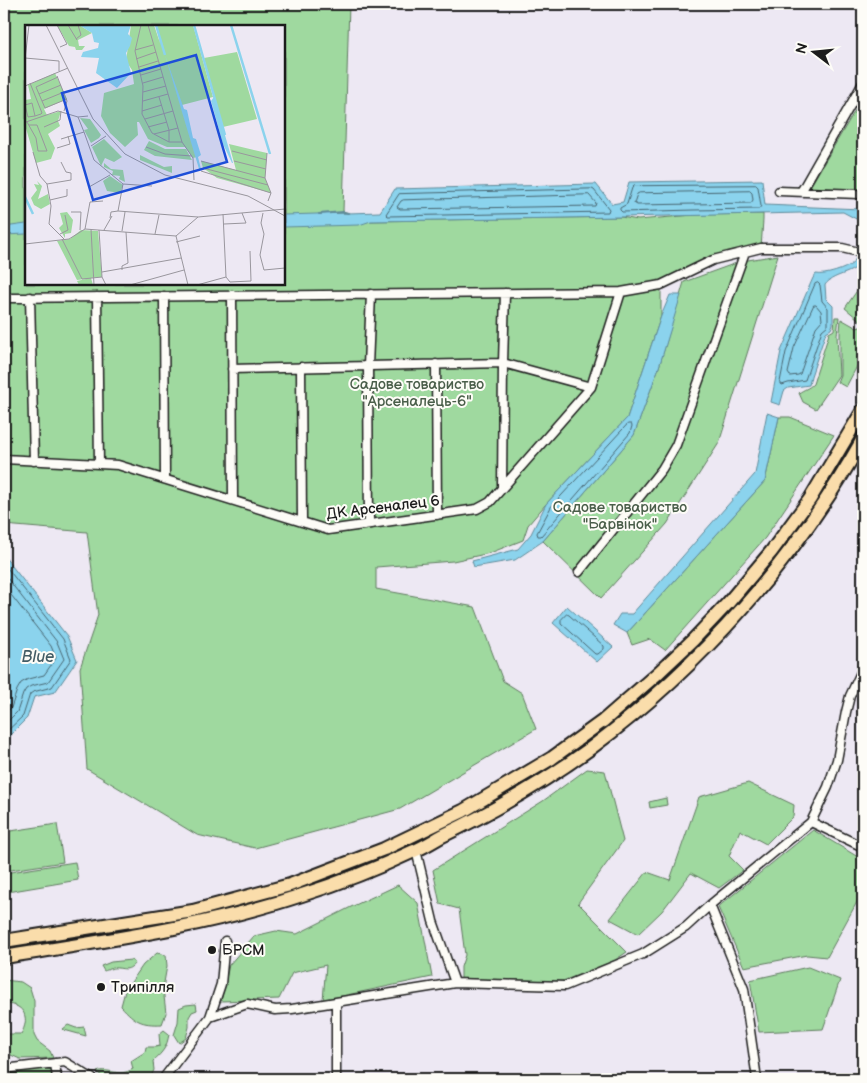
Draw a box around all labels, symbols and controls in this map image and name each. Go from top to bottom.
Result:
inset map [25,25,285,285]
north arrow [790,28,840,78]
text: N [792,41,812,56]
park label: Садове товариство "Арсеналець-6" [350,375,484,411]
street label: ДК Арсеналец 6 [325,491,441,524]
park label: Садове товариство "Барвінок" [553,498,687,534]
water label: Blue [22,648,54,667]
place label: БРСМ [222,941,265,960]
marker: БРСМ [206,944,218,956]
place label: Трипілля [111,978,174,997]
marker: Трипілля [95,981,107,993]

